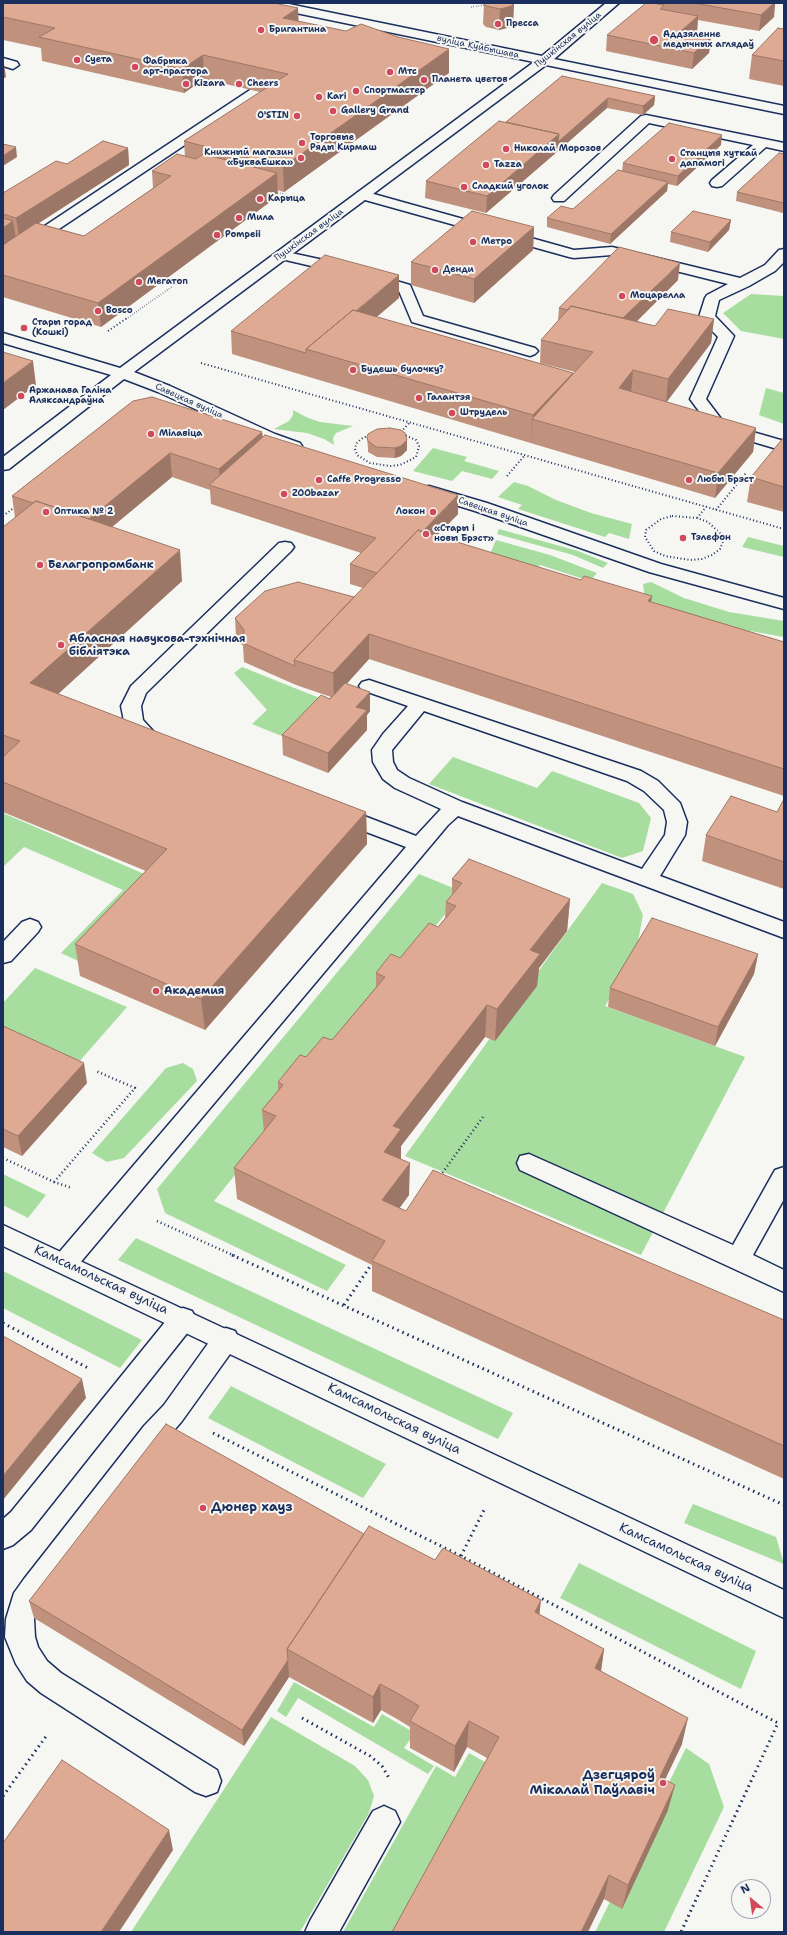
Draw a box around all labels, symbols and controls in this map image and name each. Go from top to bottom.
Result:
street label: Пушкінская вуліца [533,10,603,70]
marker: Пресса [493,19,503,29]
place label: Пресса [506,19,539,29]
marker: Бригантина [256,25,266,35]
place label: Бригантина [269,25,326,35]
place label: Аддзяленне медычных аглядаў [663,30,754,51]
street label: вуліца Куйбышава [436,33,520,61]
marker: Аддзяленне медычных аглядаў [648,34,660,46]
marker: Суета [72,55,82,65]
place label: Суета [85,55,112,65]
place label: Фабрыка арт-прастора [143,57,208,78]
marker: Фабрыка арт-прастора [130,62,140,72]
marker: Мтс [385,67,395,77]
place label: Мтс [398,67,417,77]
marker: Планета цветов [419,75,429,85]
place label: Планета цветов [432,75,507,85]
marker: Kizara [181,79,191,89]
place label: Kizara [194,79,225,89]
marker: Cheers [234,79,244,89]
place label: Cheers [247,79,278,89]
marker: Спортмастер [351,86,361,96]
place label: Спортмастер [364,86,425,96]
marker: Kari [314,92,324,102]
place label: Kari [327,92,347,102]
marker: Gallery Grand [328,106,338,116]
place label: Gallery Grand [341,106,409,116]
place label: O'STIN [257,111,289,121]
marker: O'STIN [292,111,302,121]
place label: Торговые Ряды Кирмаш [310,133,377,154]
marker: Торговые Ряды Кирмаш [297,138,307,148]
marker: Николай Морозов [501,144,511,154]
place label: Николай Морозов [514,144,601,154]
place label: Книжный магазин «БукваЕшка» [204,148,293,169]
place label: Станцыя хуткай дапамогі [680,149,757,170]
marker: Книжный магазин «БукваЕшка» [296,153,306,163]
marker: Станцыя хуткай дапамогі [667,154,677,164]
marker: Tazza [481,160,491,170]
place label: Tazza [494,160,522,170]
marker: Сладкий уголок [459,182,469,192]
place label: Сладкий уголок [472,182,549,192]
marker: Карыца [255,194,265,204]
place label: Карыца [268,194,305,204]
street label: Пушкінская вуліца [272,206,346,264]
marker: Мила [234,213,244,223]
place label: Мила [247,213,274,223]
marker: Pompeii [212,230,222,240]
place label: Pompeii [225,230,261,240]
marker: Метро [468,237,478,247]
place label: Метро [481,237,512,247]
marker: Денди [430,265,440,275]
place label: Денди [443,265,474,275]
marker: Мегатоп [134,277,144,287]
place label: Мегатоп [147,277,188,287]
marker: Моцарелла [617,291,627,301]
place label: Моцарелла [630,291,685,301]
marker: Bosco [93,306,103,316]
place label: Bosco [106,306,133,316]
place label: Стары горад (Кошкі) [32,318,92,339]
marker: Стары горад (Кошкі) [19,323,29,333]
marker: Будешь булочку? [348,365,358,375]
place label: Будешь булочку? [361,365,444,375]
street label: Савецкая вуліца [153,381,225,421]
place label: Аржанава Галіна Аляксандраўна [29,386,111,407]
marker: Аржанава Галіна Аляксандраўна [16,391,26,401]
marker: Галантэя [414,393,424,403]
place label: Галантэя [427,393,470,403]
marker: Штрудель [447,408,457,418]
place label: Штрудель [460,408,507,418]
marker: Мілавіца [146,429,156,439]
place label: Мілавіца [159,429,202,439]
marker: Caffe Progresso [314,475,324,485]
place label: Caffe Progresso [327,475,401,485]
marker: Любы Брэст [684,475,694,485]
place label: Любы Брэст [697,475,754,485]
marker: ZOObazar [279,489,289,499]
place label: ZOObazar [292,489,339,499]
street label: Савецкая вуліца [457,495,529,529]
marker: Оптика № 2 [41,507,51,517]
place label: Оптика № 2 [54,507,113,517]
place label: Локон [396,507,425,517]
marker: Локон [428,507,438,517]
place label: «Стары і новы Брэст» [434,524,494,545]
marker: «Стары і новы Брэст» [421,529,431,539]
marker: Тэлефон [678,533,688,543]
place label: Тэлефон [691,533,731,543]
place label: Белагропромбанк [48,558,154,572]
marker: Белагропромбанк [35,560,45,570]
place label: Абласная навукова-тэхнічная бібліятэка [69,632,246,658]
marker: Абласная навукова-тэхнічная бібліятэка [56,640,66,650]
place label: Академия [164,984,224,998]
marker: Академия [151,986,161,996]
street label: Камсамольская вуліца [31,1242,171,1318]
street label: Камсамольская вуліца [325,1380,463,1458]
place label: Дюнер хауз [211,1500,293,1516]
marker: Дюнер хауз [198,1503,208,1513]
street label: Камсамольская вуліца [616,1520,756,1596]
place label: Дзегцяроў Мікалай Паўлавіч [529,1768,655,1799]
marker: Дзегцяроў Мікалай Паўлавіч [658,1778,668,1788]
north arrow [731,1879,771,1919]
text: N [738,1880,753,1898]

